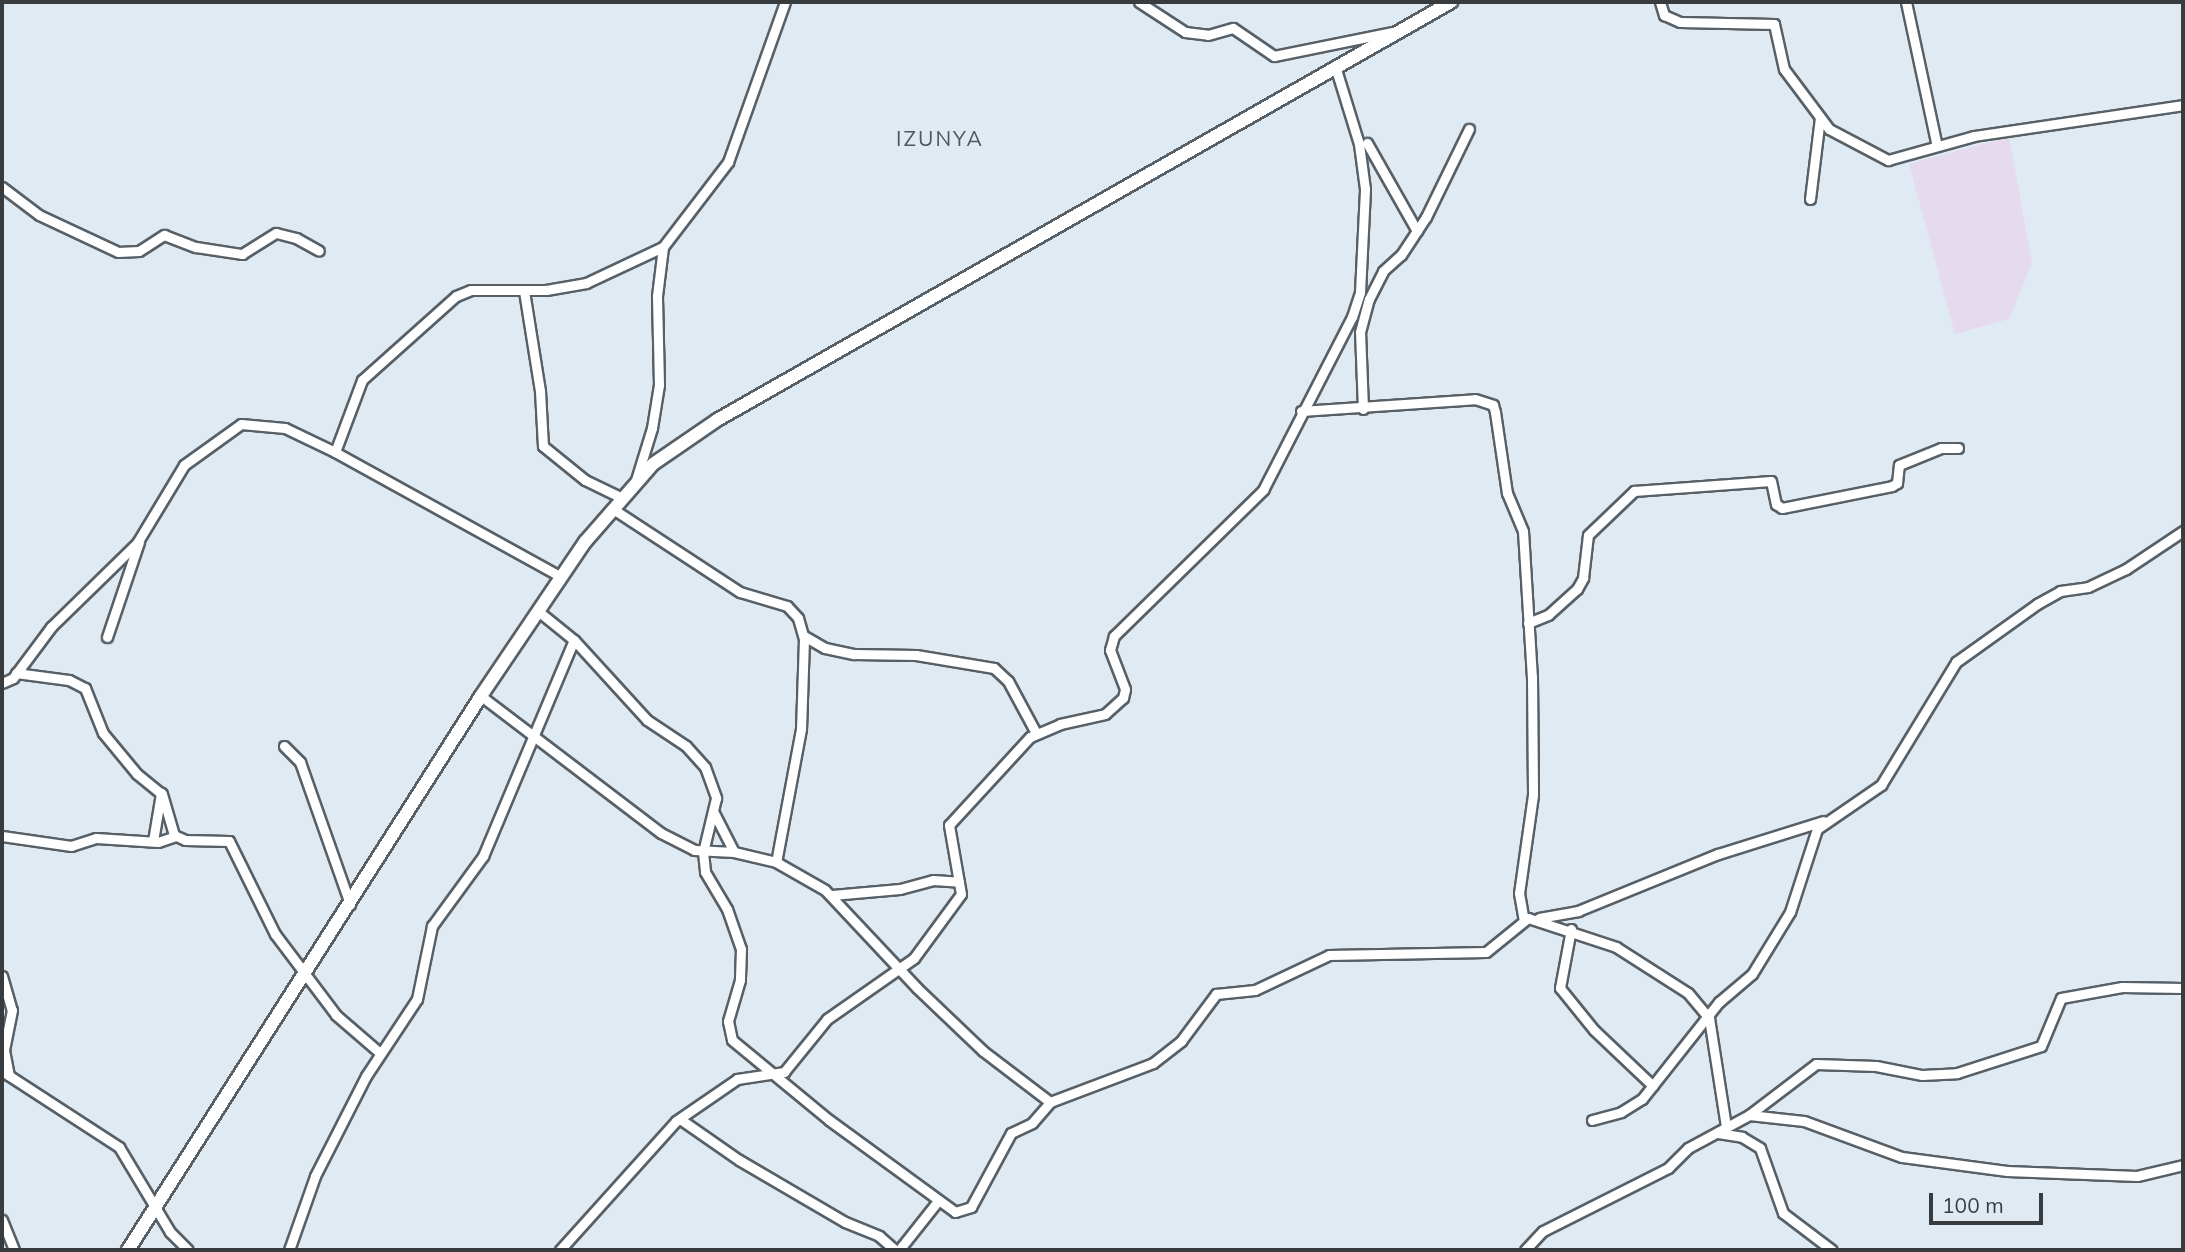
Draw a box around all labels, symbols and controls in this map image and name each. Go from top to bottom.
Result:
district label: IZUNYA [897,125,983,151]
scale bar [1933,1178,2047,1222]
text: 100 m [1942,1192,2004,1218]

